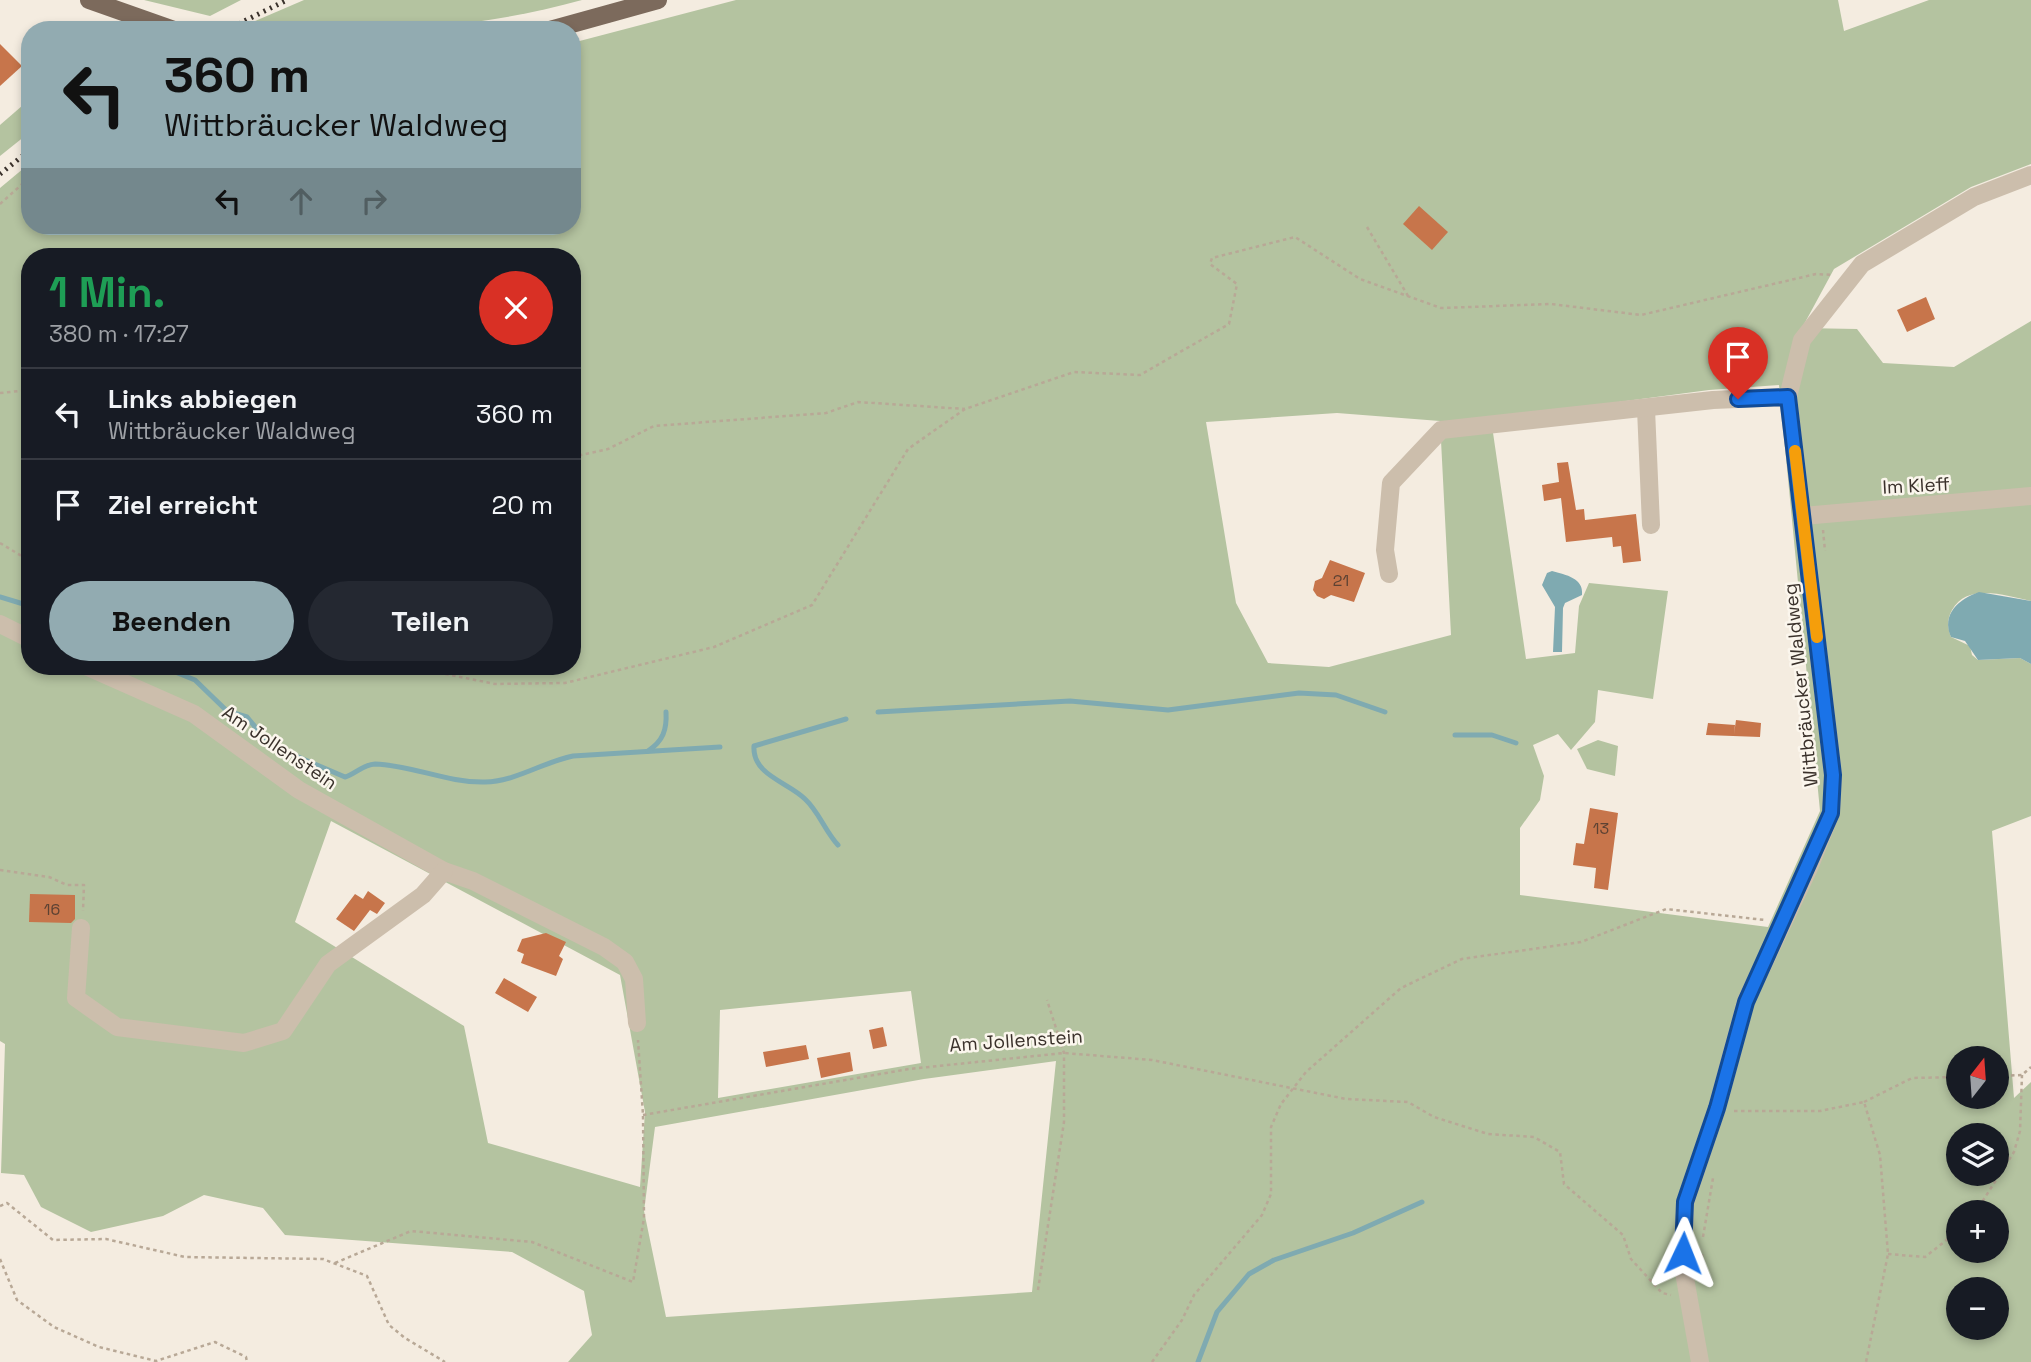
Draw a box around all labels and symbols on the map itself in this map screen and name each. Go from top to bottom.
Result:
pin [1708,327,1768,399]
street label: Im Kleff [1882,471,1950,500]
house number: 21 [1333,570,1349,591]
street label: Wittbräucker Waldweg [1777,582,1824,788]
street label: Am Jollenstein [217,700,342,795]
house number: 13 [1593,818,1609,839]
house number: 16 [44,899,60,920]
street label: Am Jollenstein [948,1023,1084,1058]
north arrow [1946,1046,2009,1110]
position arrow [1646,1216,1720,1290]

